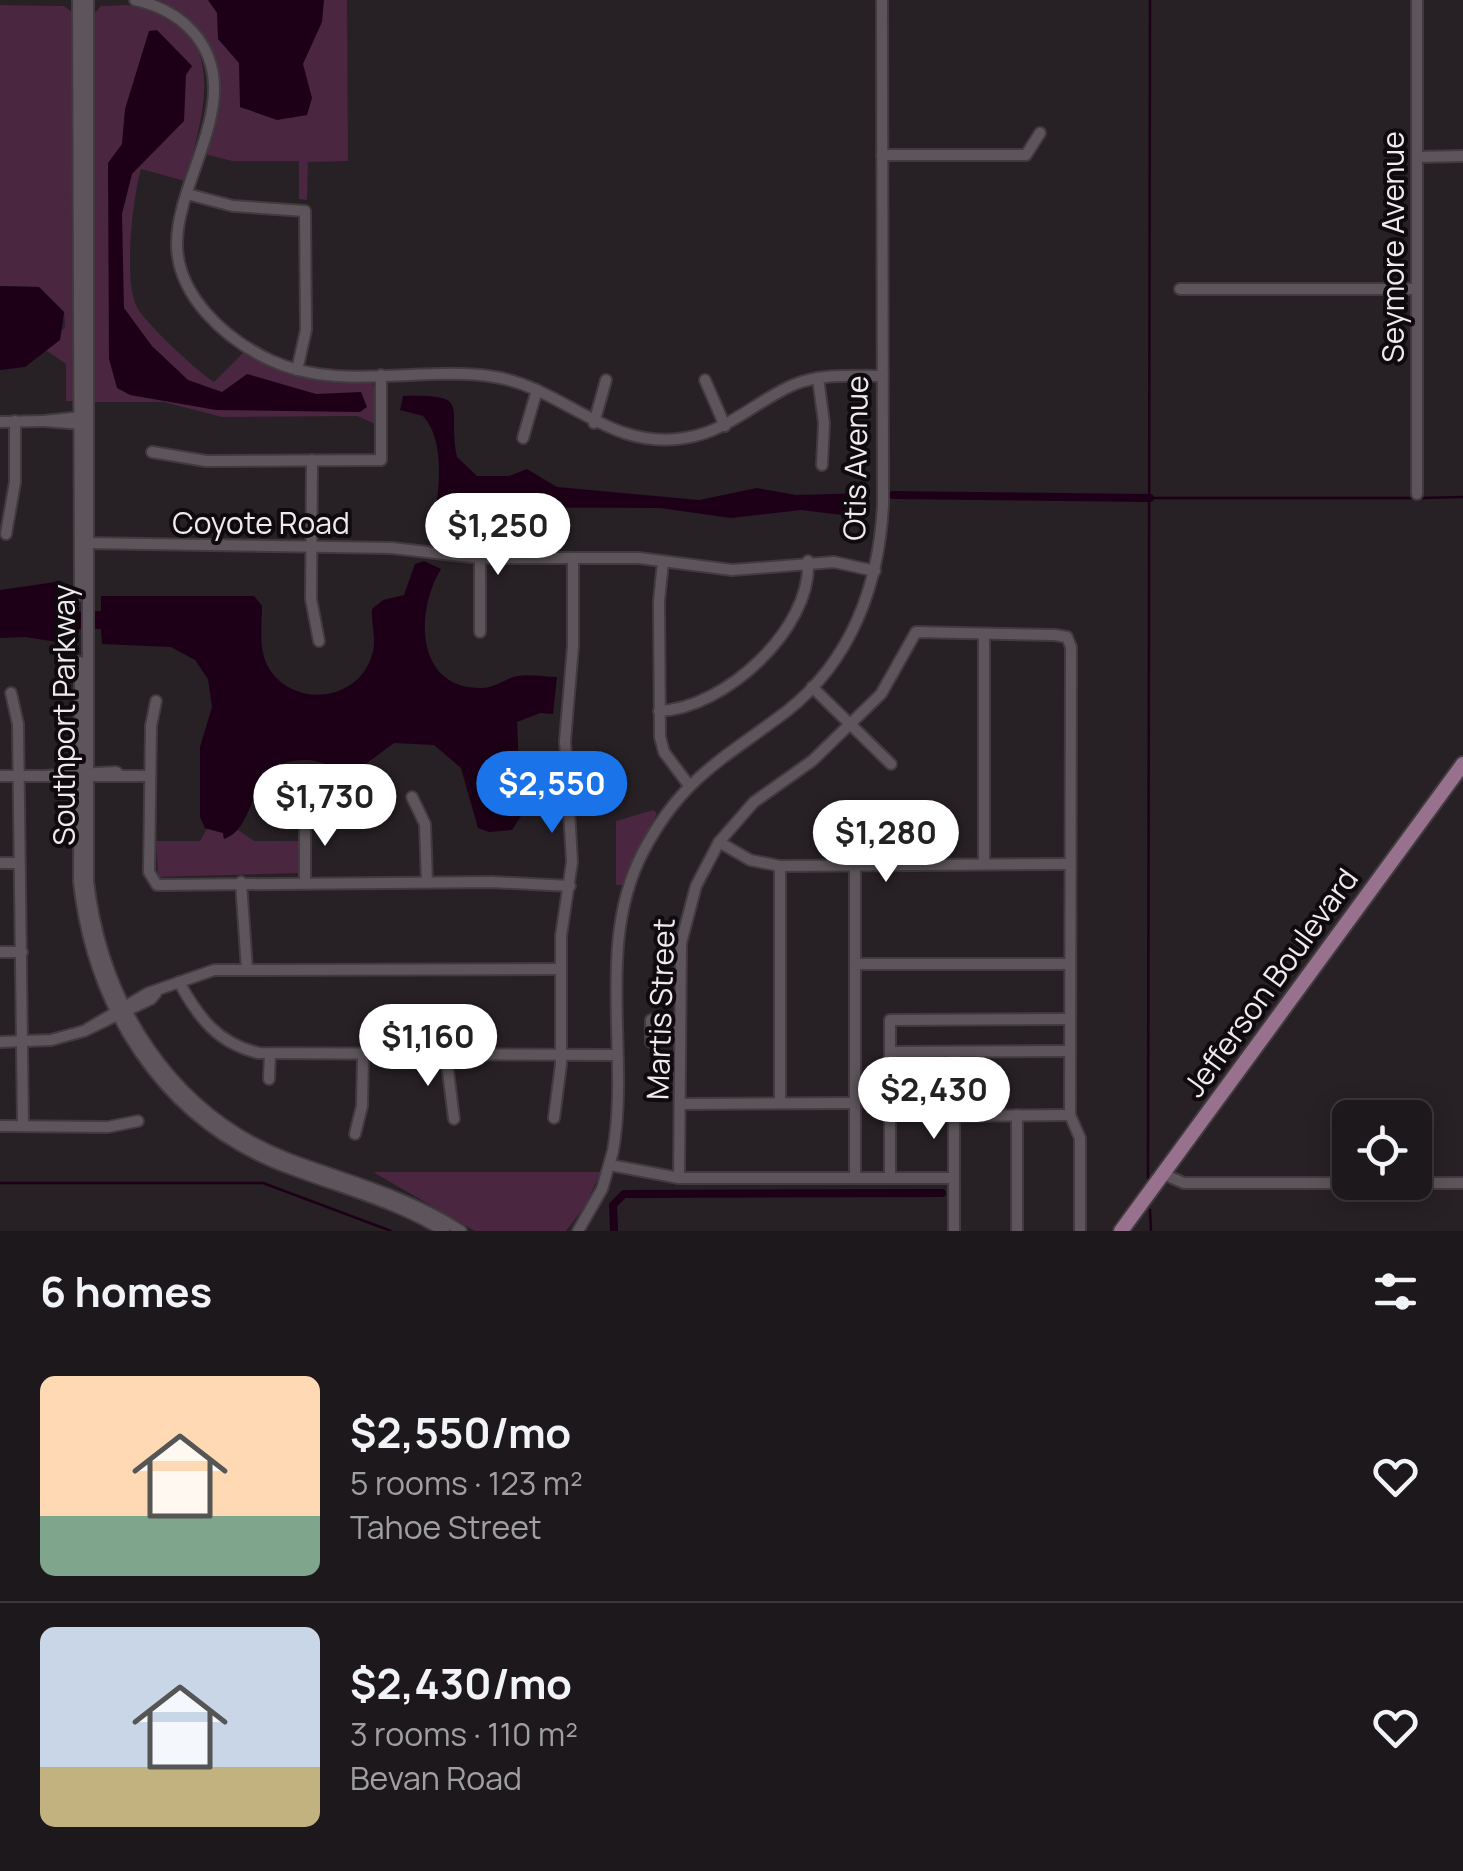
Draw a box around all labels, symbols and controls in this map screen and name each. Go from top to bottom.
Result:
street label: Seymore Avenue [1372,131,1413,363]
street label: Otis Avenue [833,375,877,541]
pin: $1,250 [417,493,579,578]
street label: Coyote Road [172,502,350,543]
text: $1,250 [447,503,549,547]
street label: Southport Parkway [43,584,84,846]
pin: $2,550 [471,751,633,836]
text: $2,550 [498,761,606,805]
pin: $1,730 [244,764,406,849]
text: $1,730 [275,774,375,818]
pin: $1,280 [805,800,967,885]
text: $1,280 [835,810,937,854]
street label: Jefferson Boulevard [1173,860,1367,1104]
street label: Martis Street [636,918,684,1100]
pin: $1,160 [347,1004,509,1089]
text: $1,160 [381,1014,475,1058]
pin: $2,430 [853,1057,1015,1142]
text: $2,430 [880,1067,988,1111]
map controls [1332,1100,1432,1200]
button: locate [1332,1100,1432,1200]
text: 6 homes [40,1262,212,1320]
icon: filters [1368,1264,1423,1319]
text: $2,550/mo [350,1403,571,1461]
icon: home [120,1416,240,1536]
icon: heart [1368,1449,1423,1504]
text: 5 rooms · 123 m² [350,1461,583,1505]
text: Tahoe Street [350,1505,542,1549]
text: $2,430/mo [350,1654,572,1712]
icon: home [120,1667,240,1787]
icon: heart [1368,1700,1423,1755]
text: 3 rooms · 110 m² [350,1712,578,1756]
text: Bevan Road [350,1756,522,1800]

